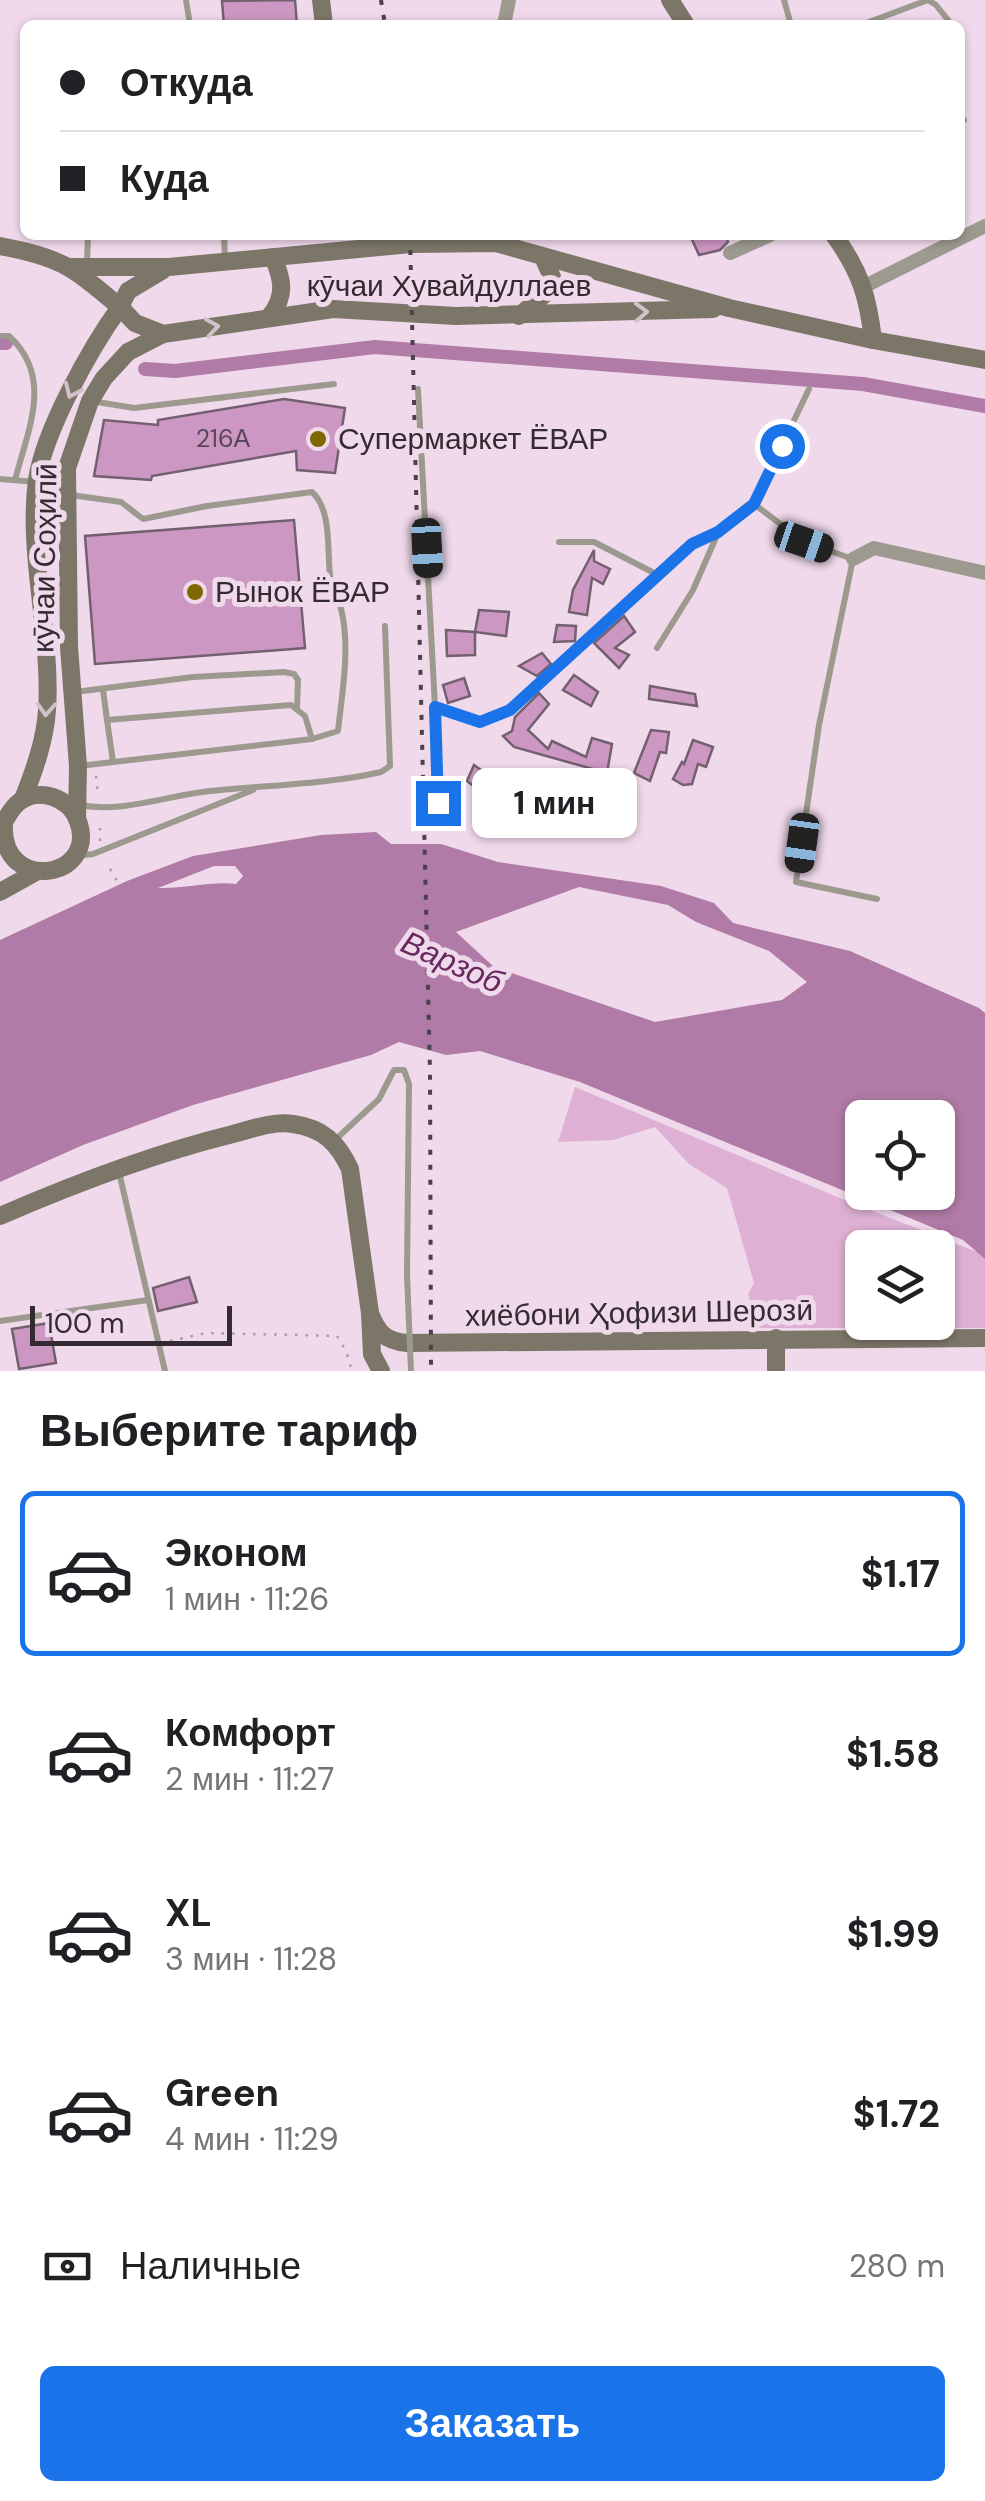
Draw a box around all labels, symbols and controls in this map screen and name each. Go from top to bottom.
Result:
text: Откуда [120,58,253,108]
text: Куда [120,154,209,204]
street label: кӯчаи Хувайдуллаев [307,266,591,305]
one-way arrow [633,301,649,322]
one-way arrow [204,318,221,339]
one-way arrow [64,381,84,399]
place label: Супермаркет ЁВАР [338,419,608,458]
house number: 216А [196,422,251,455]
route start [760,424,805,469]
marker: Супермаркет ЁВАР [307,428,329,450]
street label: кӯчаи Соҳилӣ [23,463,66,653]
car [410,517,444,579]
car [771,518,837,566]
place label: Рынок ЁВАР [215,572,390,611]
marker: Рынок ЁВАР [184,581,206,603]
one-way arrow [35,702,56,718]
callout: 1 мин [473,768,638,838]
route end [416,781,461,826]
text: 1 мин [514,782,595,824]
car [783,811,821,875]
water label: Варзоб [395,921,510,1003]
map controls [845,1100,955,1340]
button: locate [845,1100,955,1210]
button: layers [845,1230,955,1340]
street label: хиёбони Ҳофизи Шерозӣ [465,1290,813,1335]
scale bar [30,1301,232,1346]
text: 100 m [45,1305,124,1342]
text: Выберите тариф [40,1401,418,1460]
text: Эконом [165,1528,308,1578]
icon: car [45,1529,135,1619]
text: $1.17 [861,1549,940,1599]
text: 1 мин · 11:26 [165,1578,329,1620]
text: Комфорт [165,1708,336,1758]
icon: car [45,1709,135,1799]
text: $1.58 [846,1729,940,1779]
text: 2 мин · 11:27 [165,1758,334,1800]
text: XL [165,1888,212,1938]
icon: car [45,1889,135,1979]
text: $1.99 [847,1909,940,1959]
text: 3 мин · 11:28 [165,1938,337,1980]
text: Green [165,2068,279,2118]
icon: car [45,2069,135,2159]
text: $1.72 [853,2089,940,2139]
text: 4 мин · 11:29 [165,2118,338,2160]
icon: cash [40,2239,95,2294]
text: Наличные [120,2241,301,2291]
text: 280 m [849,2245,945,2287]
button: Заказать [40,2366,945,2481]

